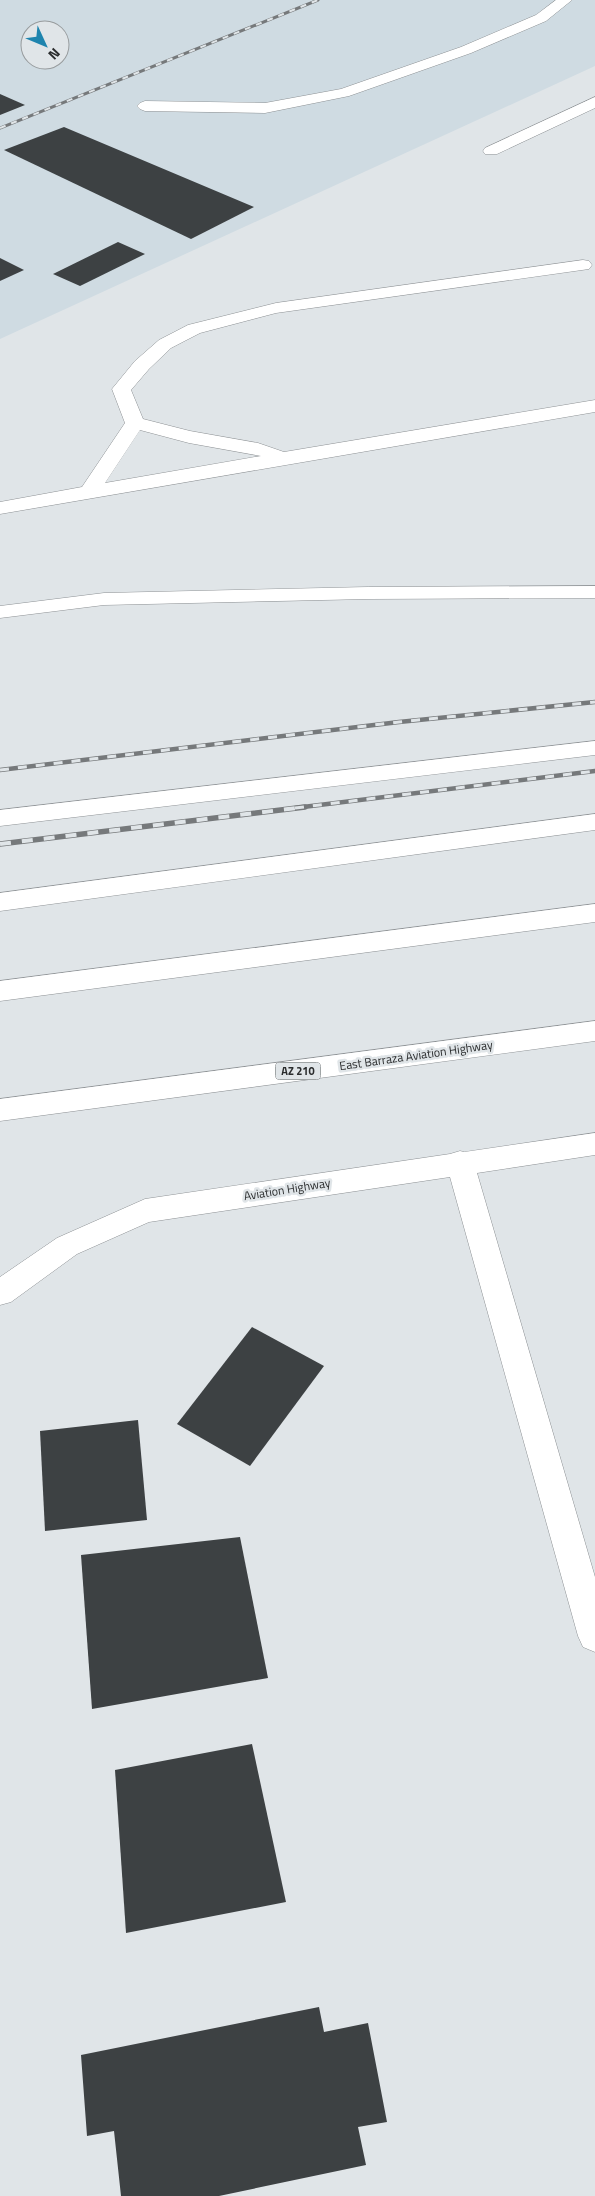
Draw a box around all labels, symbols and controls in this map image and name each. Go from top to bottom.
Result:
north arrow [20,20,70,70]
text: N [44,44,66,65]
street label: East Barraza Aviation Highway [338,1035,494,1075]
road number: AZ 210 [276,1062,320,1080]
street label: Aviation Highway [242,1173,332,1205]

